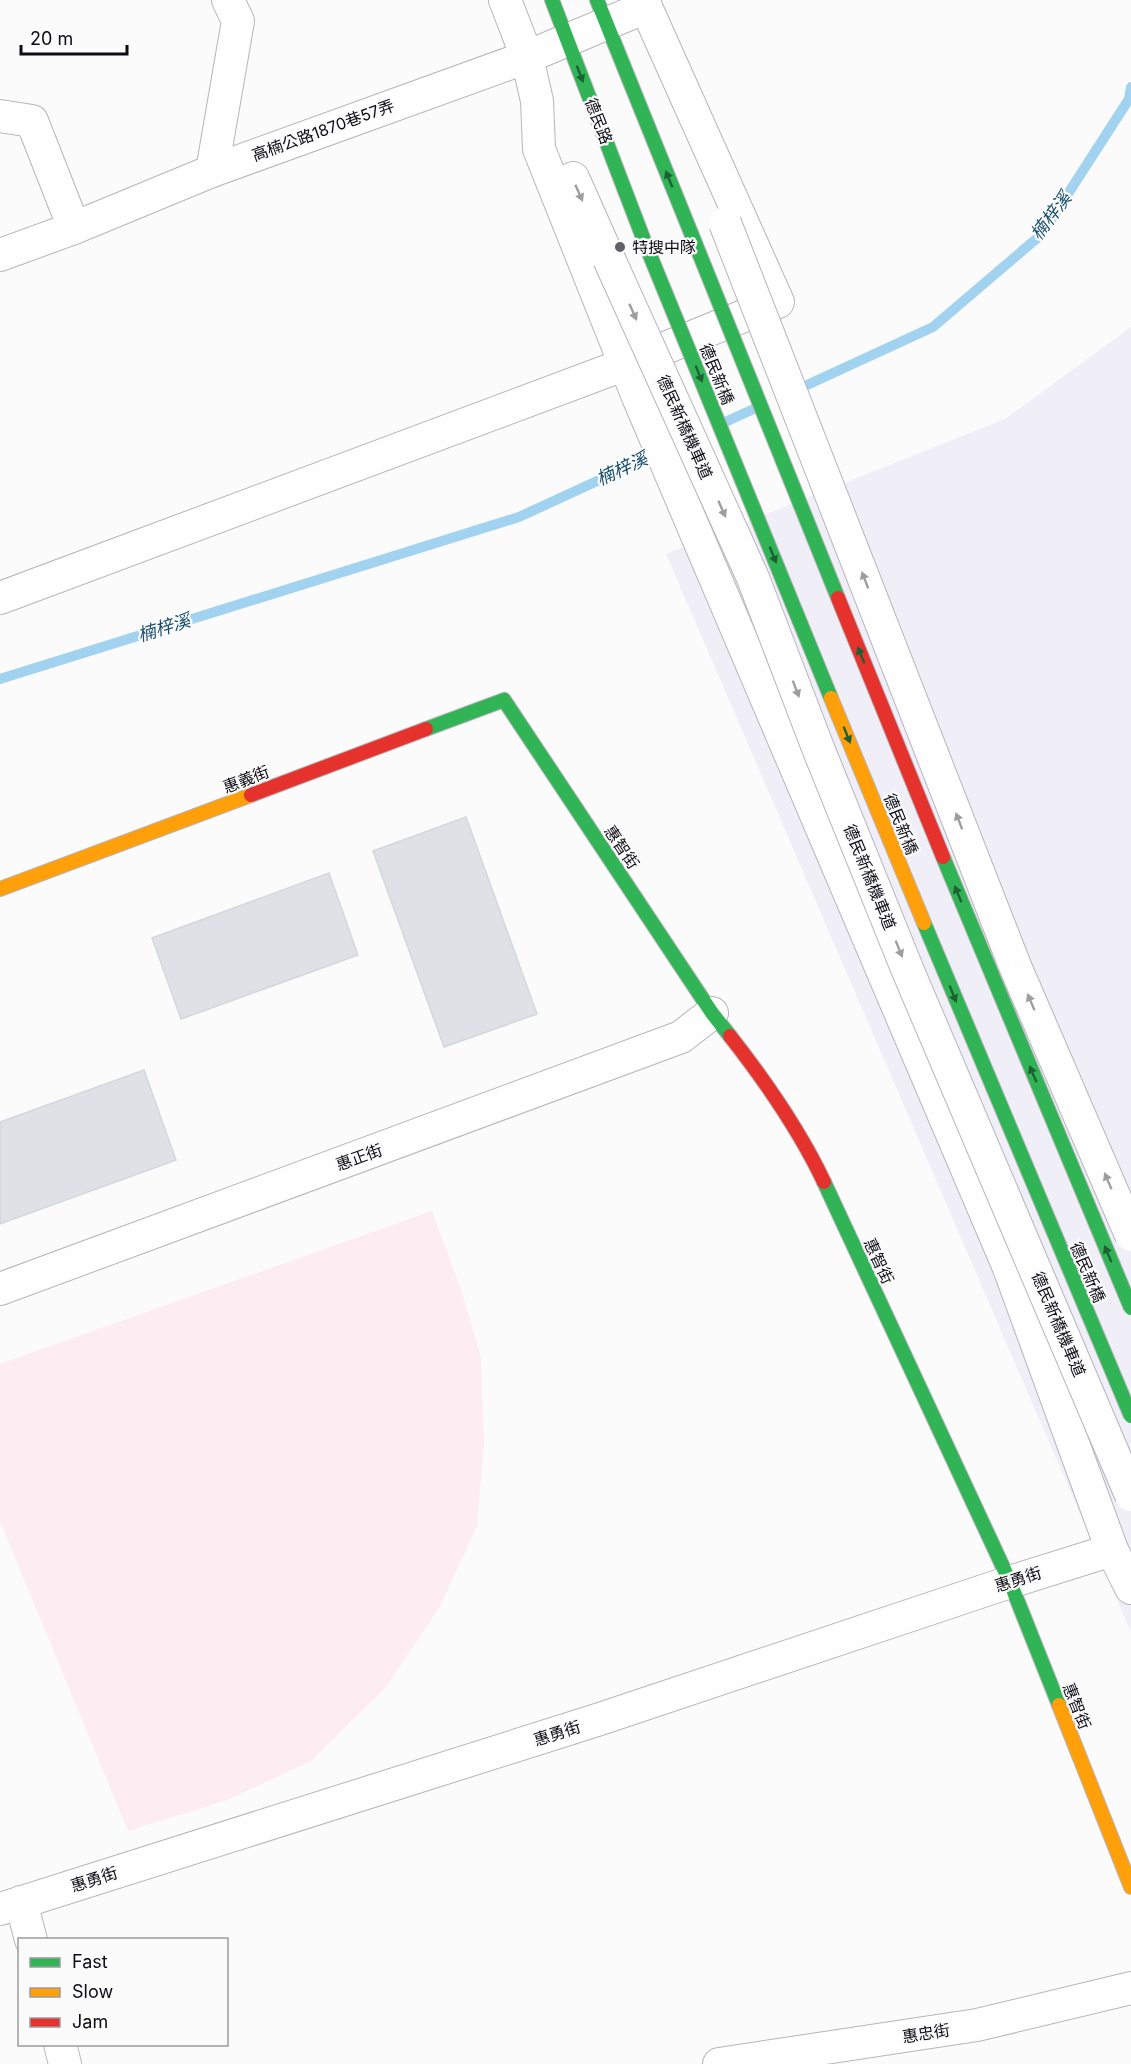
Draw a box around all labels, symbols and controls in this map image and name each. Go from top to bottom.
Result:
scale bar [21,18,128,56]
text: 20 m [30,28,73,49]
one-way arrow [576,65,586,83]
street label: 高楠公路1870巷57弄 [249,95,397,165]
street label: 德民路 [581,95,617,147]
one-way arrow [664,170,674,188]
one-way arrow [574,184,584,202]
water label: 楠梓溪 [1026,185,1077,244]
place label: 特搜中隊 [632,237,696,257]
marker: 特搜中隊 [613,240,627,254]
one-way arrow [628,304,638,322]
street label: 德民新橋 [696,341,738,407]
one-way arrow [694,366,704,384]
street label: 德民新橋機車道 [653,372,717,482]
water label: 楠梓溪 [593,446,653,489]
one-way arrow [718,500,727,518]
one-way arrow [769,546,778,564]
one-way arrow [859,571,869,589]
water label: 楠梓溪 [135,609,196,645]
one-way arrow [856,646,865,664]
one-way arrow [791,681,801,699]
one-way arrow [842,727,852,745]
street label: 惠義街 [220,761,272,797]
street label: 德民新橋 [880,791,922,857]
one-way arrow [953,811,963,829]
street label: 德民新橋機車道 [840,821,900,933]
street label: 惠智街 [600,822,644,872]
one-way arrow [953,885,963,903]
one-way arrow [894,940,904,958]
one-way arrow [948,985,958,1003]
one-way arrow [1026,992,1036,1010]
one-way arrow [1028,1065,1037,1083]
street label: 惠正街 [333,1139,385,1175]
one-way arrow [1103,1171,1113,1189]
street label: 惠智街 [860,1235,898,1287]
street label: 德民新橋 [1066,1239,1110,1305]
one-way arrow [1103,1245,1112,1263]
street label: 德民新橋機車道 [1028,1269,1090,1379]
street label: 惠勇街 [992,1562,1044,1596]
street label: 惠智街 [1059,1680,1095,1732]
street label: 惠勇街 [531,1716,583,1750]
street label: 惠勇街 [68,1862,120,1896]
legend [18,1938,228,2046]
text: Fast [72,1951,108,1972]
text: Slow [72,1981,113,2002]
text: Jam [72,2011,108,2032]
street label: 惠忠街 [901,2019,951,2047]

